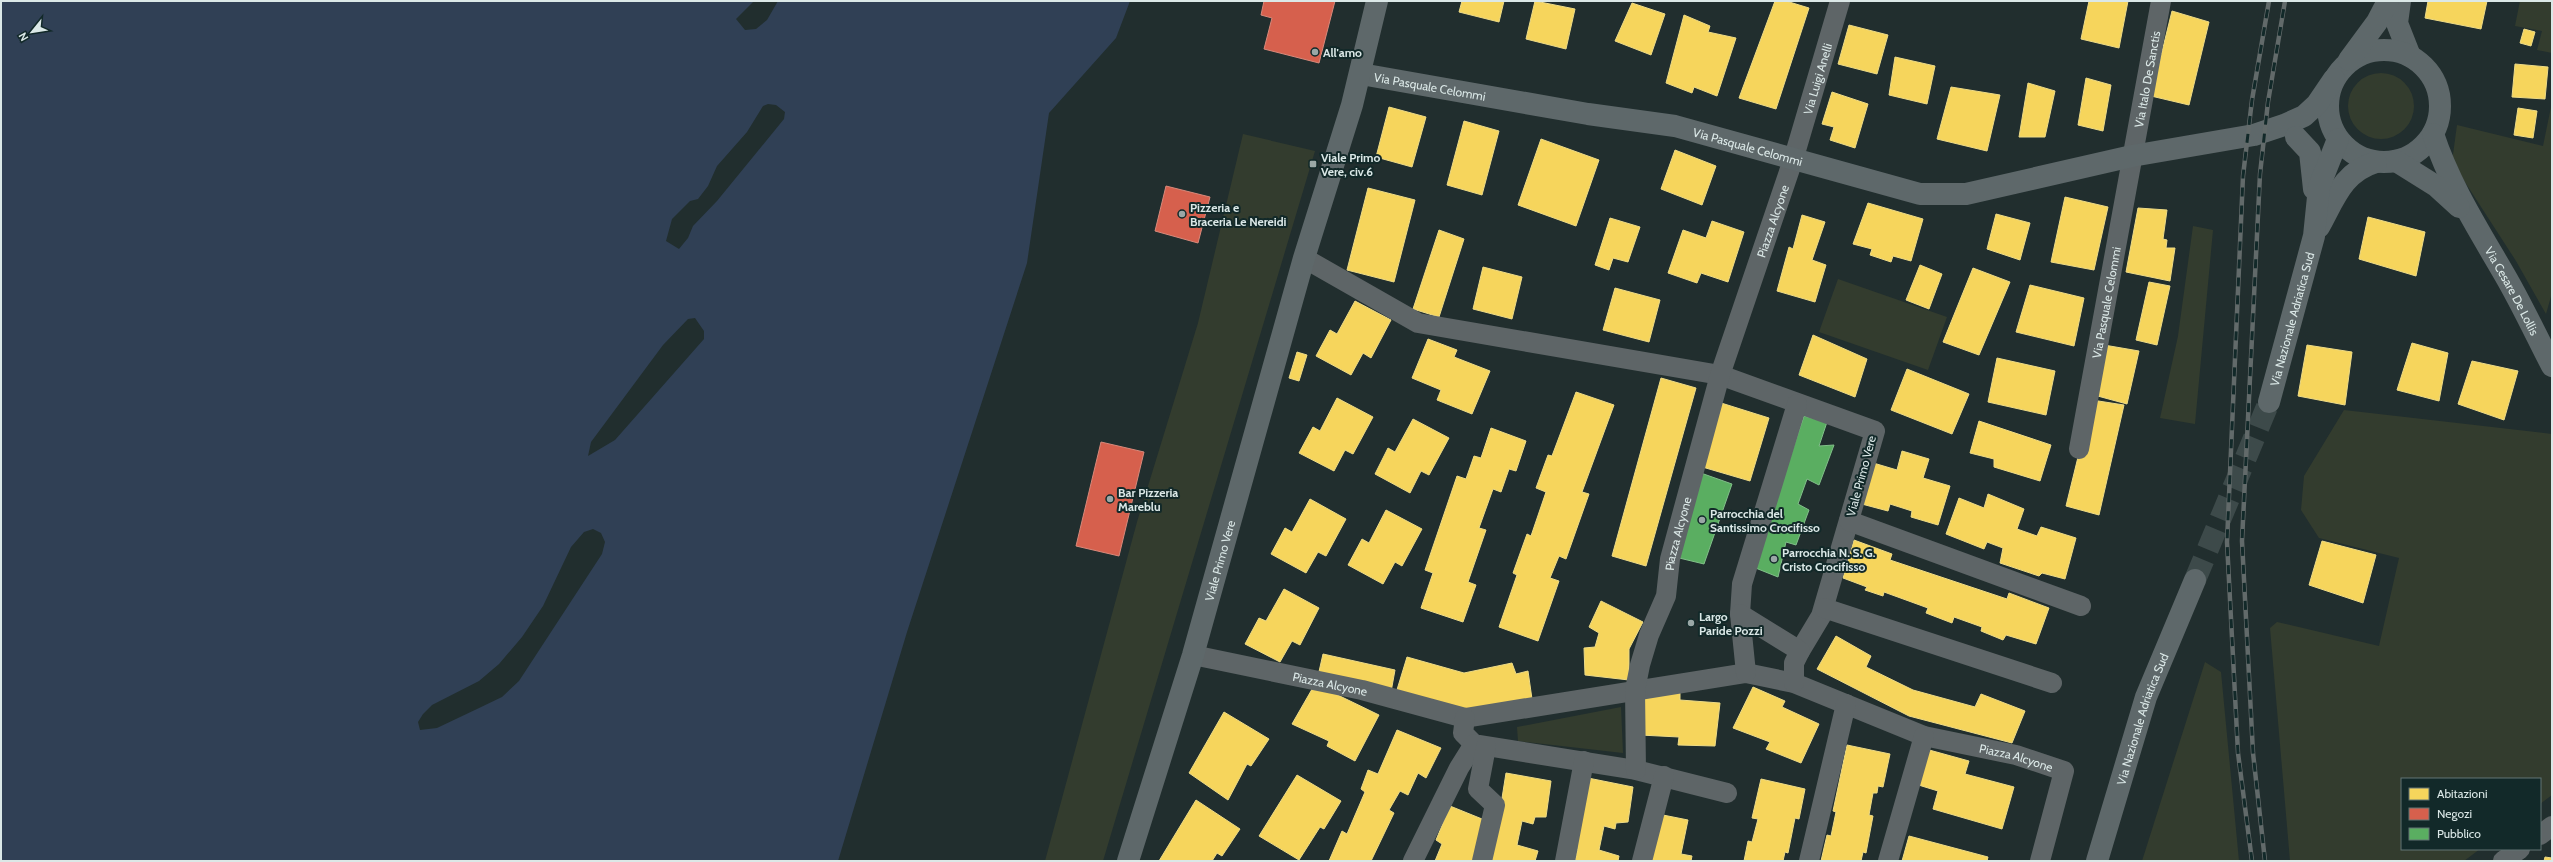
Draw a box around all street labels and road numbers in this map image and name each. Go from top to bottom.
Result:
street label: Via Italo De Sanctis [2131,30,2163,129]
street label: Via Luigi Anelli [1799,41,1835,116]
street label: Via Pasquale Celommi [1373,69,1487,103]
street label: Via Pasquale Celommi [1691,124,1804,169]
street label: Piazza Alcyone [1753,183,1792,259]
street label: Via Cesare De Lollis [2482,244,2543,338]
street label: Via Pasquale Celommi [2088,245,2123,359]
street label: Via Nazionale Adriatica Sud [2266,250,2317,388]
street label: Viale Primo Vere [1843,434,1879,518]
street label: Piazza Alcyone [1661,495,1694,571]
street label: Viale Primo Vere [1201,518,1238,603]
street label: Via Nazionale Adriatica Sud [2113,651,2171,787]
street label: Piazza Alcyone [1291,668,1369,699]
street label: Piazza Alcyone [1978,740,2055,774]

